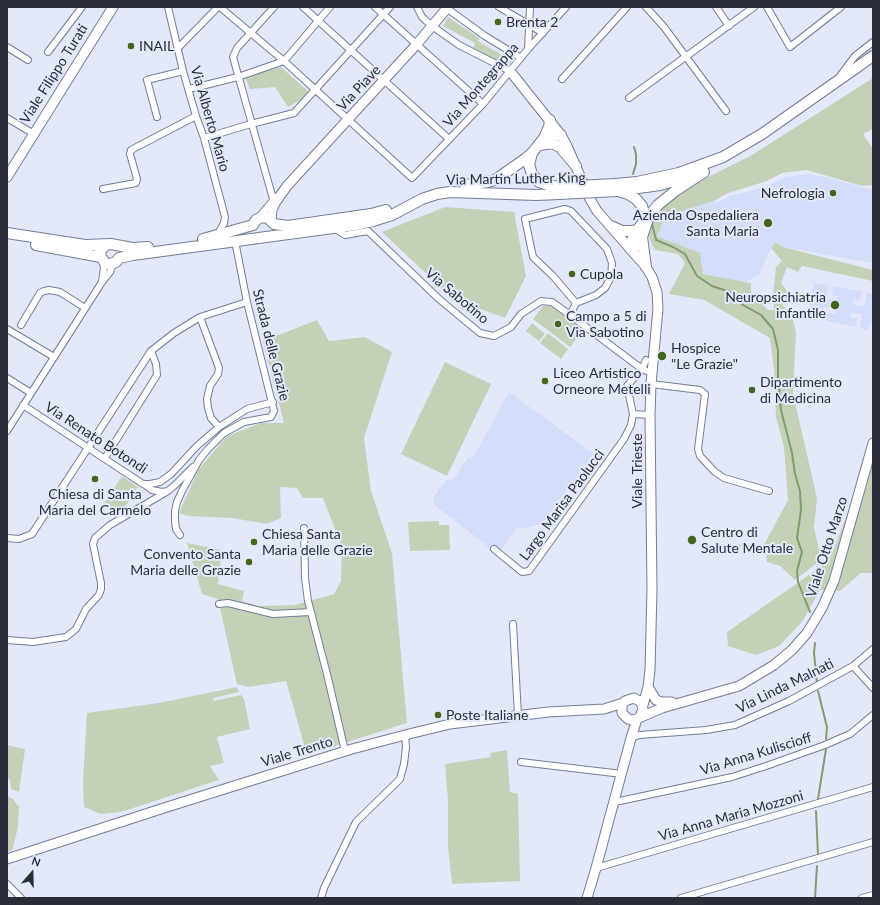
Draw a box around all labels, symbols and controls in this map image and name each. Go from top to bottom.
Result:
place label: Brenta 2 [506,14,558,30]
marker: Brenta 2 [493,17,503,27]
street label: Viale Filippo Turati [17,21,91,127]
place label: INAIL [139,38,174,54]
street label: Via Montegrappa [440,39,522,131]
marker: INAIL [126,41,136,51]
street label: Via Piave [334,62,384,114]
street label: Via Alberto Mario [187,64,233,174]
street label: Via Martin Luther King [446,169,586,189]
place label: Nefrologia [761,185,825,201]
marker: Nefrologia [828,188,838,198]
place label: Azienda Ospedaliera Santa Maria [633,207,759,240]
marker: Azienda Ospedaliera Santa Maria [762,217,774,229]
street label: Via Sabotino [422,265,492,327]
place label: Cupola [580,266,623,282]
marker: Cupola [567,269,577,279]
street label: Strada delle Grazie [249,287,293,403]
place label: Neuropsichiatria infantile [725,289,826,322]
marker: Neuropsichiatria infantile [829,299,841,311]
place label: Campo a 5 di Via Sabotino [566,308,647,340]
marker: Campo a 5 di Via Sabotino [553,319,563,329]
place label: Hospice "Le Grazie" [671,340,738,372]
marker: Hospice "Le Grazie" [656,350,668,362]
place label: Liceo Artistico Orneore Metelli [553,365,651,398]
place label: Dipartimento di Medicina [760,374,842,406]
marker: Liceo Artistico Orneore Metelli [540,376,550,386]
marker: Dipartimento di Medicina [747,385,757,395]
street label: Via Renato Botondi [42,399,150,477]
street label: Viale Trieste [629,433,645,509]
street label: Largo Marisa Paolucci [516,446,608,564]
marker: Chiesa di Santa Maria del Carmelo [90,474,100,484]
place label: Chiesa di Santa Maria del Carmelo [39,486,151,518]
street label: Viale Otto Marzo [803,494,851,600]
place label: Centro di Salute Mentale [701,524,793,556]
place label: Chiesa Santa Maria delle Grazie [262,526,373,558]
marker: Centro di Salute Mentale [686,534,698,546]
marker: Chiesa Santa Maria delle Grazie [249,537,259,547]
place label: Convento Santa Maria delle Grazie [130,546,241,578]
marker: Convento Santa Maria delle Grazie [244,557,254,567]
street label: Via Linda Malnati [733,655,837,717]
place label: Poste Italiane [446,707,529,723]
marker: Poste Italiane [433,710,443,720]
street label: Via Anna Kuliscioff [698,729,814,779]
street label: Viale Trento [259,733,335,771]
street label: Via Anna Maria Mozzoni [657,787,805,845]
north arrow [12,853,52,893]
text: N [30,854,42,869]

